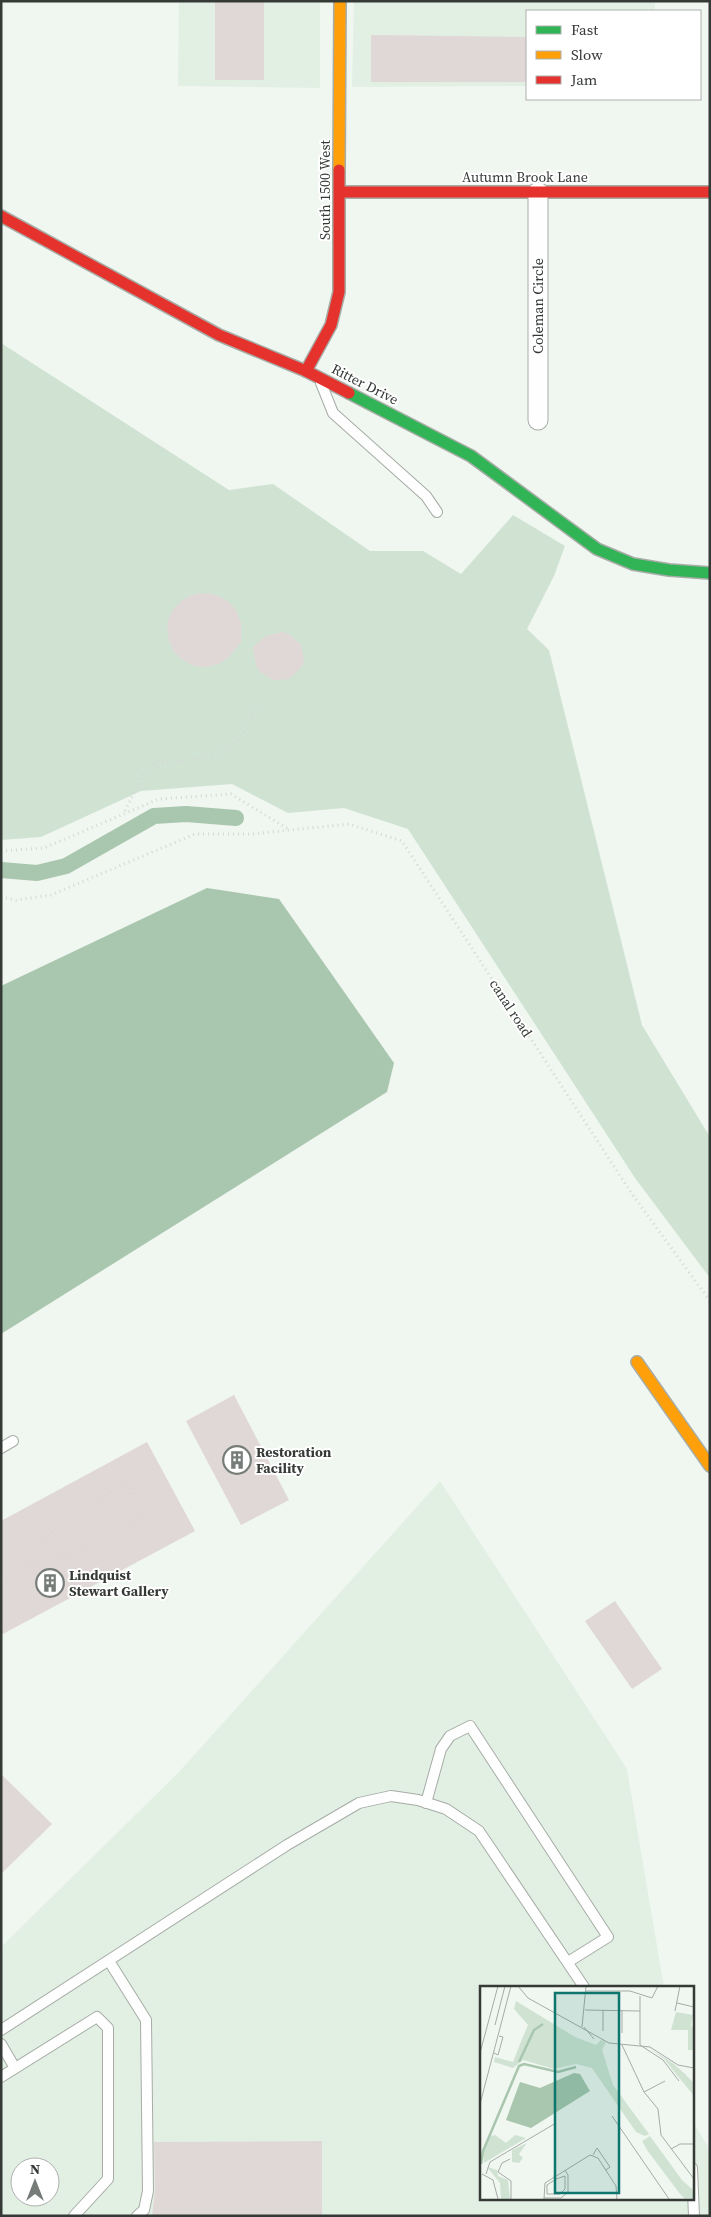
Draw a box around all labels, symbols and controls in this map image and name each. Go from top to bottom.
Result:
legend [526,10,701,100]
text: Fast [571,19,598,40]
text: Slow [571,44,603,65]
text: Jam [570,69,598,90]
street label: South 1500 West [315,139,335,240]
street label: Autumn Brook Lane [462,167,588,187]
street label: Coleman Circle [528,258,548,354]
street label: Ritter Drive [328,359,402,409]
street label: canal road [485,975,537,1041]
place label: Restoration Facility [256,1442,332,1478]
building icon: Restoration Facility [222,1445,252,1475]
place label: Lindquist Stewart Gallery [69,1565,169,1601]
building icon: Lindquist Stewart Gallery [35,1568,65,1598]
inset map [480,1986,694,2200]
north arrow [10,2157,60,2207]
text: N [30,2159,40,2179]

